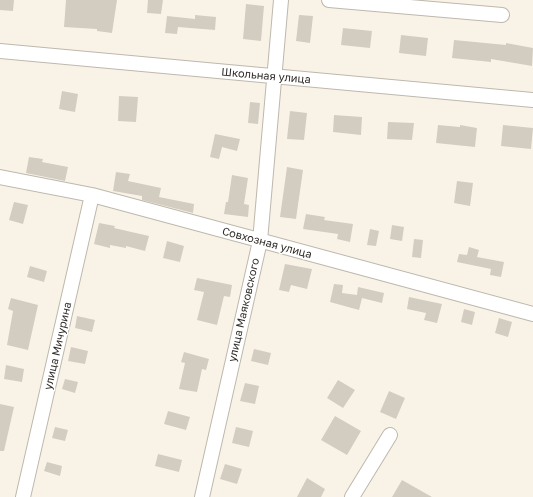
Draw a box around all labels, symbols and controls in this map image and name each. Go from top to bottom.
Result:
street label: Школьная улица [221,66,311,86]
street label: Совхозная улица [221,225,313,261]
street label: улица Маяковского [226,257,262,363]
street label: улица Мичурина [41,301,75,391]

